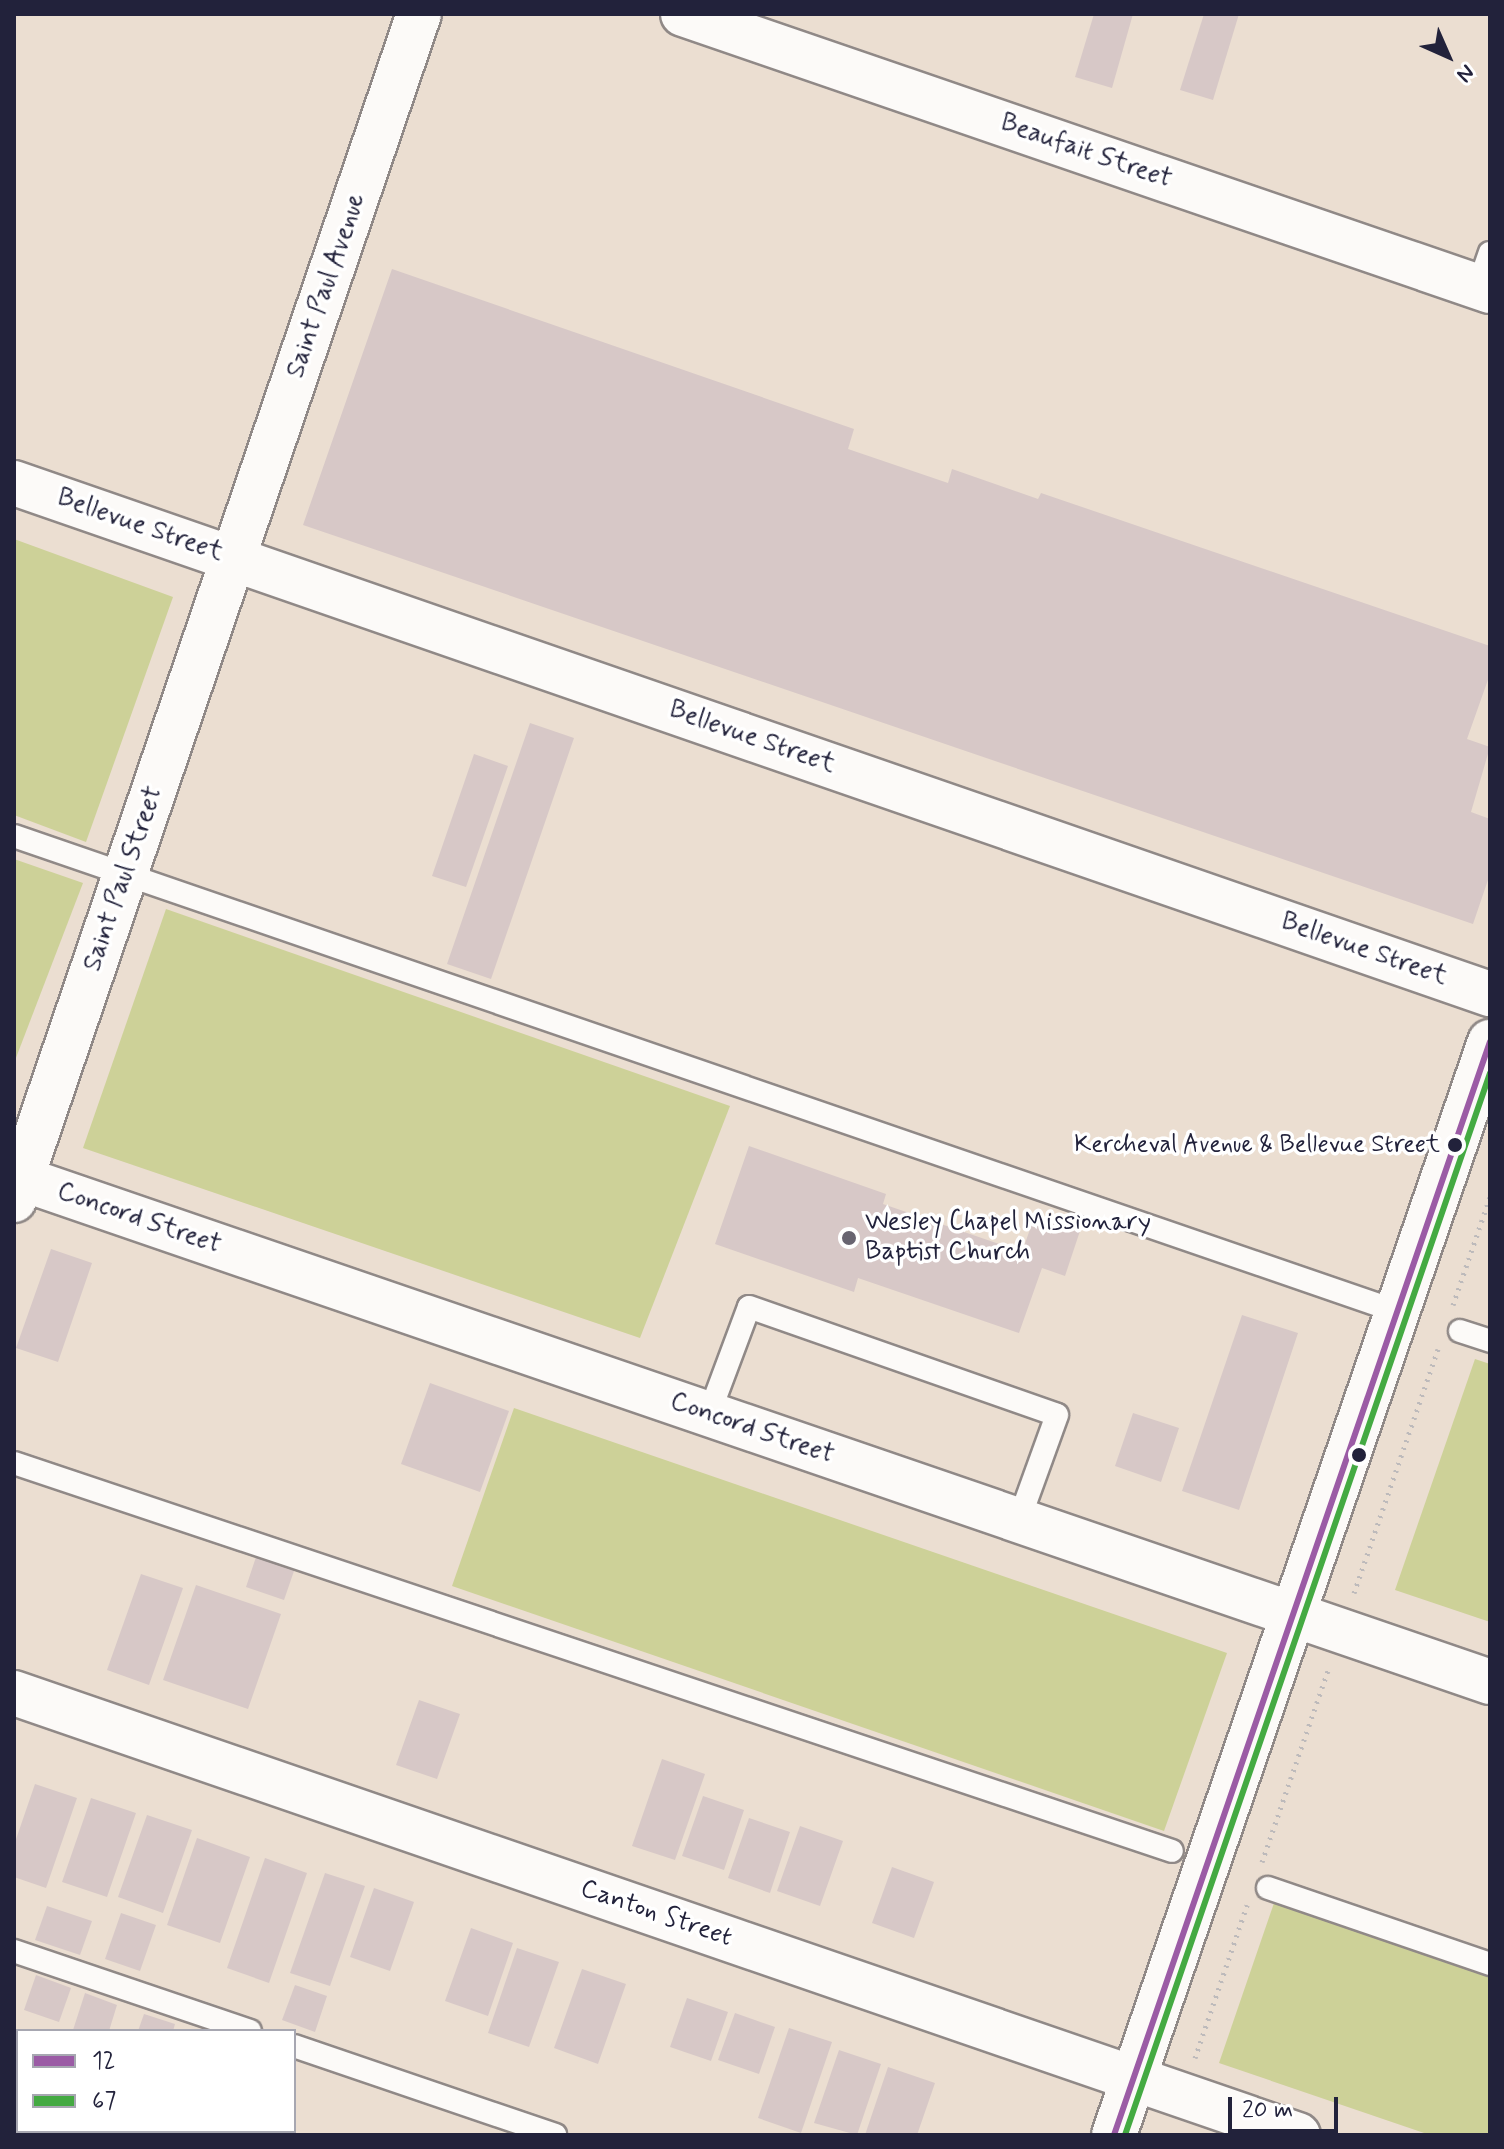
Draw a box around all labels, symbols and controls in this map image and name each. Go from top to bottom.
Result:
north arrow [1408,16,1488,96]
text: N [1450,58,1480,88]
street label: Beaufait Street [997,108,1175,196]
street label: Saint Paul Avenue [280,187,374,385]
street label: Bellevue Street [53,483,227,569]
street label: Bellevue Street [665,695,839,781]
street label: Saint Paul Street [78,783,170,975]
street label: Bellevue Street [1277,907,1451,993]
place label: Kercheval Avenue & Bellevue Street [1068,1131,1440,1159]
marker: Kercheval Avenue & Bellevue Street [1447,1137,1463,1153]
street label: Concord Street [54,1177,224,1261]
place label: Wesley Chapel Missionary Baptist Church [865,1207,1146,1268]
marker: Wesley Chapel Missionary Baptist Church [840,1229,858,1247]
street label: Concord Street [667,1387,837,1471]
unlabelled marker [1351,1447,1367,1463]
street label: Canton Street [574,1873,738,1955]
legend [16,2029,296,2133]
text: 12 [92,2046,115,2077]
scale bar [1232,2081,1342,2131]
text: 67 [92,2086,116,2117]
text: 20 m [1242,2095,1293,2126]

